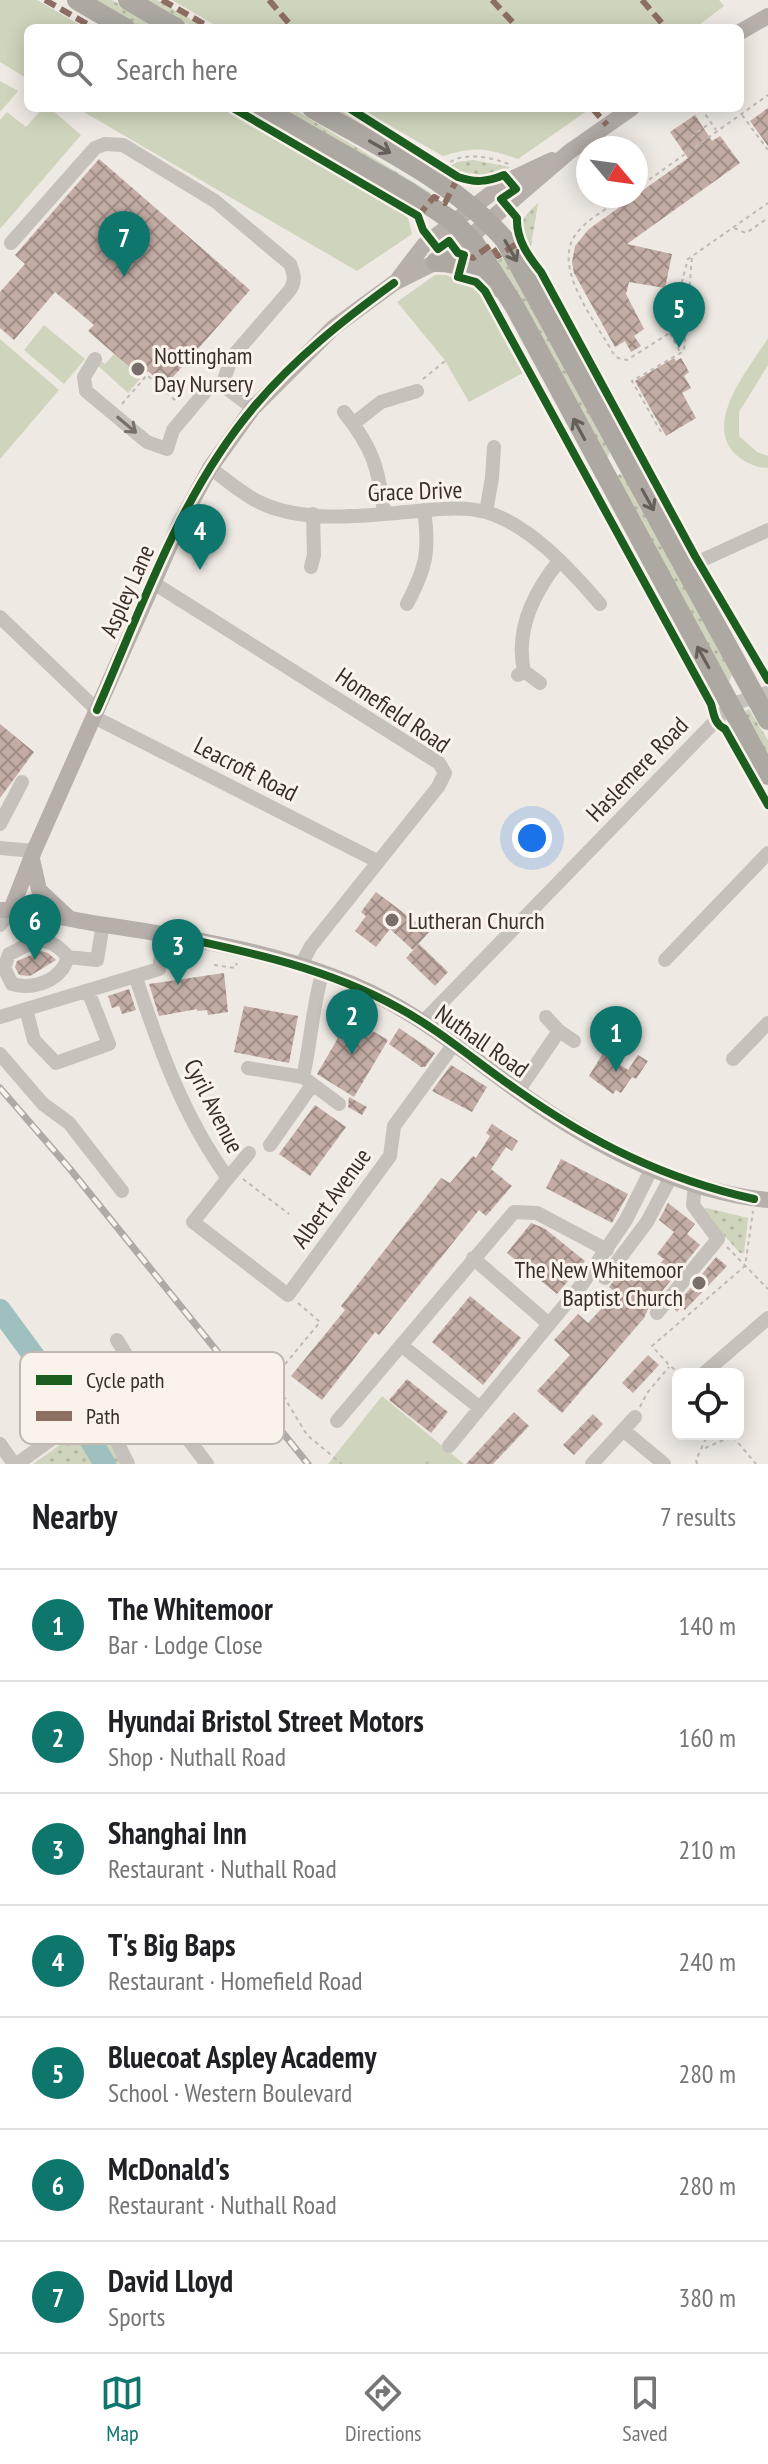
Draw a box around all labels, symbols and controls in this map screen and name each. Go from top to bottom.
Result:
search box [24,24,744,112]
icon: search [52,46,96,90]
text: Search here [116,49,238,88]
north arrow [576,136,648,208]
one-way arrow [368,140,391,156]
pin: 7 [98,211,150,277]
one-way arrow [503,239,519,262]
pin: 5 [653,282,705,348]
place label: Nottingham Day Nursery [154,340,253,399]
marker: Nottingham Day Nursery [129,360,147,378]
one-way arrow [117,416,137,434]
one-way arrow [571,418,587,441]
street label: Grace Drive [367,474,463,508]
one-way arrow [641,488,656,512]
pin: 4 [174,504,226,570]
street label: Aspley Lane [93,540,161,642]
one-way arrow [695,646,711,670]
street label: Homefield Road [330,660,456,760]
street label: Haslemere Road [579,710,695,828]
street label: Leacroft Road [189,730,303,808]
your location [512,818,552,858]
pin: 6 [9,894,61,960]
place label: Lutheran Church [408,905,545,936]
marker: Lutheran Church [383,911,401,929]
pin: 3 [152,919,204,985]
pin: 2 [326,989,378,1055]
street label: Nuthall Road [429,998,535,1084]
pin: 1 [590,1006,642,1072]
street label: Cyril Avenue [177,1054,251,1158]
street label: Albert Avenue [284,1142,378,1254]
place label: The New Whitemoor Baptist Church [515,1254,683,1313]
marker: The New Whitemoor Baptist Church [690,1274,708,1292]
legend [20,1352,284,1444]
text: Cycle path [86,1366,164,1394]
map controls [672,1368,744,1440]
button: locate [672,1368,744,1440]
text: Path [86,1402,120,1430]
text: Nearby [32,1494,117,1538]
text: 7 results [660,1500,736,1533]
text: The Whitemoor [108,1589,273,1628]
text: 1 [52,1609,64,1642]
text: 140 m [678,1609,736,1642]
text: Bar · Lodge Close [108,1628,263,1661]
text: Hyundai Bristol Street Motors [108,1701,424,1740]
text: 2 [52,1721,64,1754]
text: 160 m [678,1721,736,1754]
text: Shop · Nuthall Road [108,1740,286,1773]
text: Shanghai Inn [108,1813,247,1852]
text: 3 [52,1833,64,1866]
text: 210 m [678,1833,736,1866]
text: Restaurant · Nuthall Road [108,1852,337,1885]
text: T's Big Baps [108,1925,235,1964]
text: 4 [52,1945,64,1978]
text: 240 m [678,1945,736,1978]
text: Restaurant · Homefield Road [108,1964,363,1997]
text: Bluecoat Aspley Academy [108,2037,376,2076]
text: 5 [52,2057,64,2090]
text: 280 m [678,2057,736,2090]
text: School · Western Boulevard [108,2076,352,2109]
text: McDonald's [108,2149,229,2188]
text: 6 [52,2169,64,2202]
text: 280 m [678,2169,736,2202]
text: Restaurant · Nuthall Road [108,2188,337,2221]
text: David Lloyd [108,2261,233,2300]
text: 7 [52,2281,64,2314]
text: 380 m [678,2281,736,2314]
text: Sports [108,2300,165,2333]
tab: Map [100,2371,144,2447]
tab: Directions [345,2371,422,2447]
tab: Saved [622,2371,668,2447]

